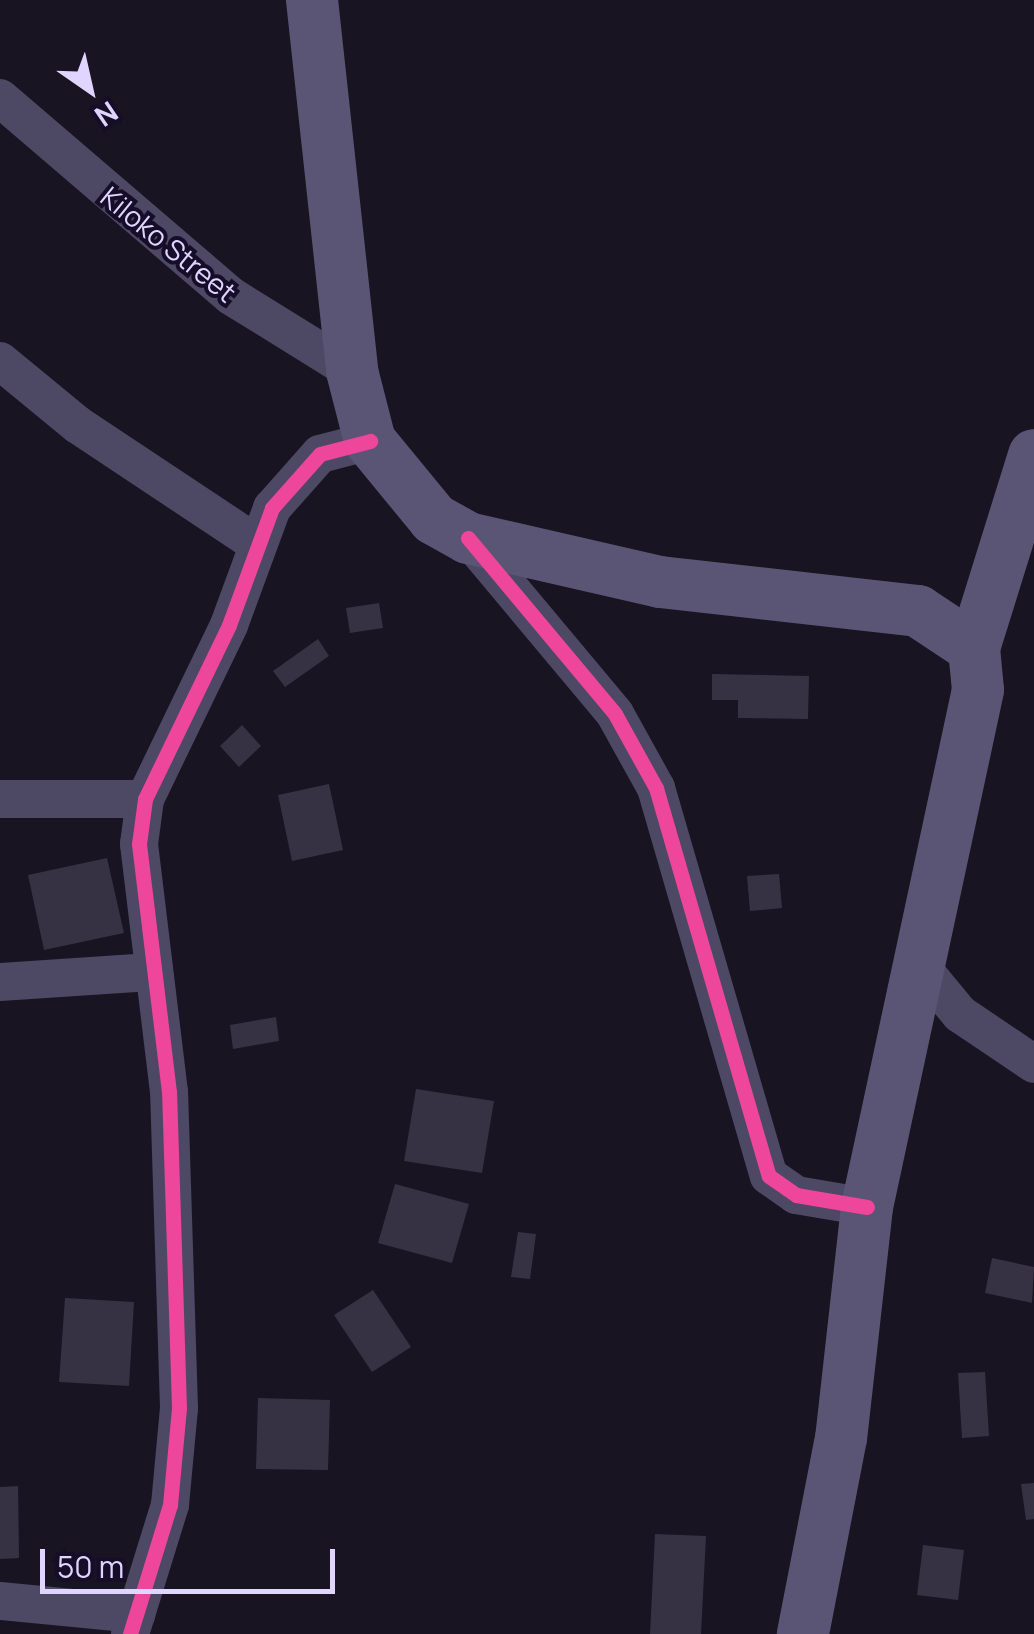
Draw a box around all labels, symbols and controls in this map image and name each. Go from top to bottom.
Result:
north arrow [40,40,140,140]
text: N [88,93,126,136]
street label: Kiloko Street [95,179,243,309]
scale bar [45,1529,340,1591]
text: 50 m [57,1546,124,1587]

